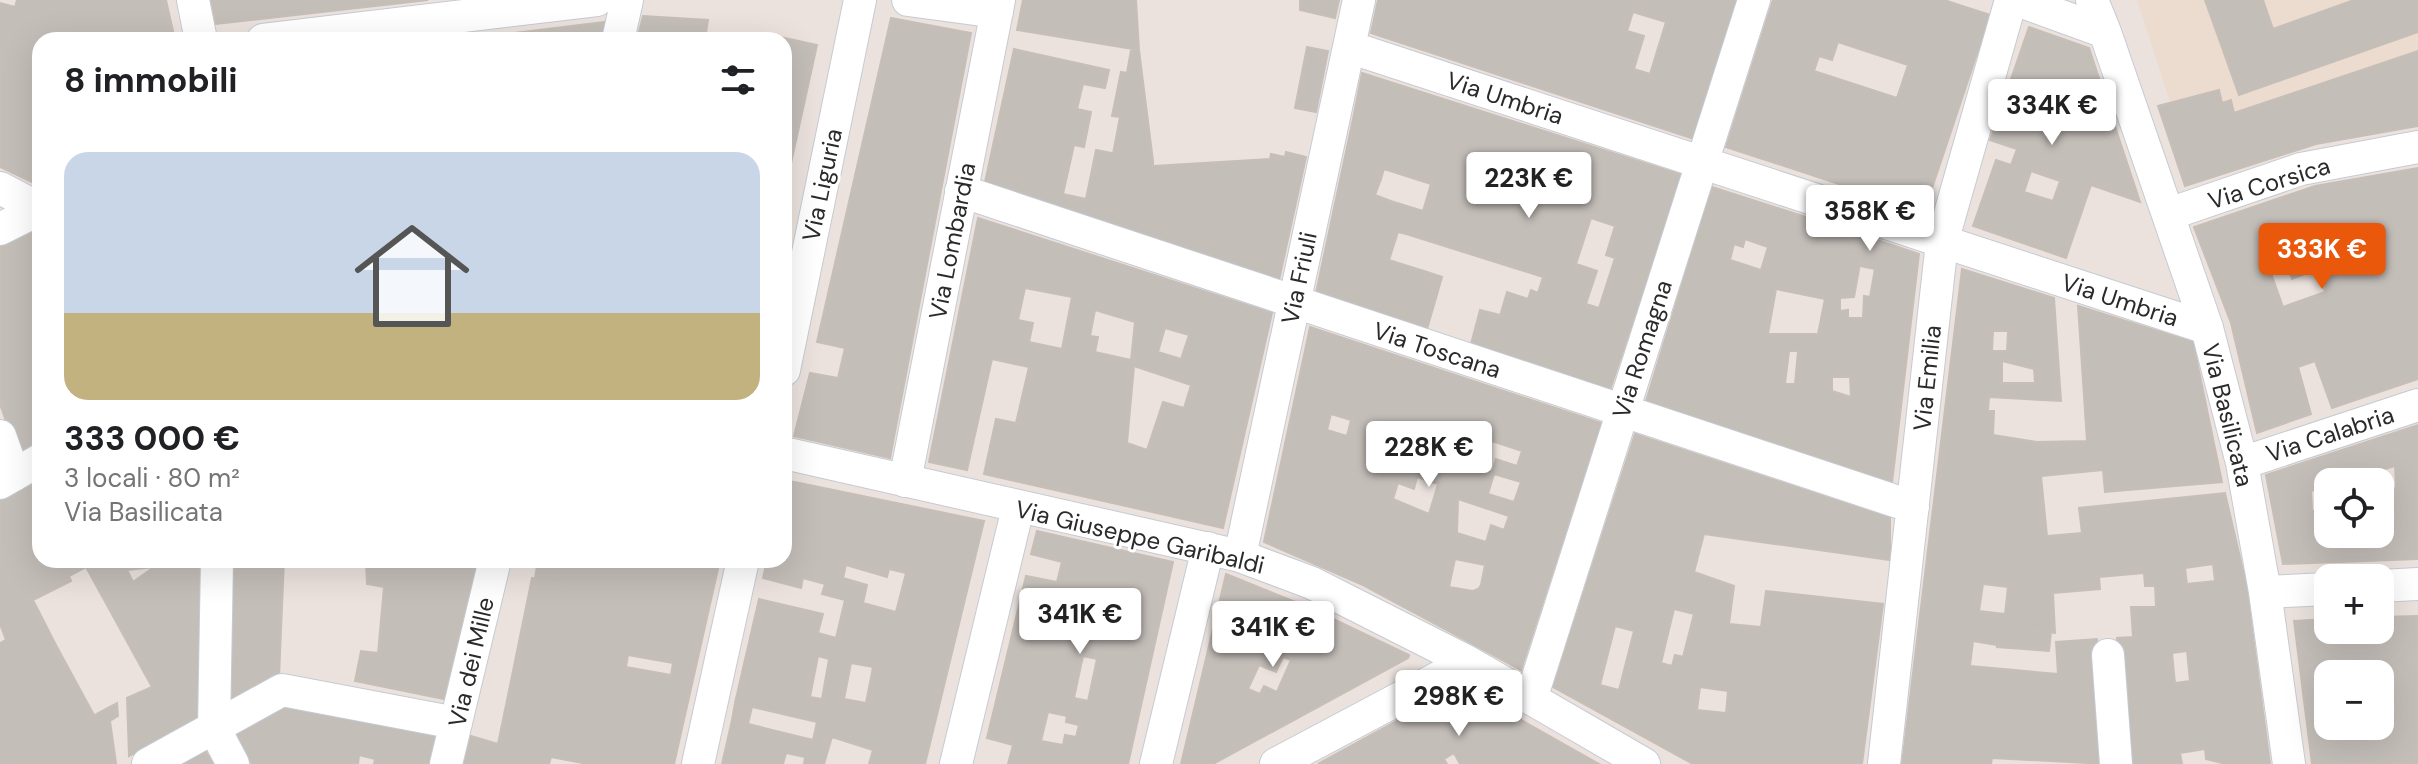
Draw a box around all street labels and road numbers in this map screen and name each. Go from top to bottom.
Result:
street label: Via Umbria [1443,65,1567,131]
street label: Via Liguria [795,126,849,244]
street label: Via Corsica [2204,150,2334,216]
street label: Via Lombardia [922,160,982,322]
street label: Via Friuli [1274,229,1324,327]
street label: Via Umbria [2058,267,2182,333]
street label: Via Romagna [1605,276,1679,422]
street label: Via Toscana [1369,315,1505,385]
street label: Via Emilia [1906,324,1948,432]
street label: Via Basilicata [2195,340,2261,490]
street label: Via Calabria [2262,399,2398,469]
street label: Via Giuseppe Garibaldi [1012,493,1268,581]
street label: Via dei Mille [441,594,501,730]

